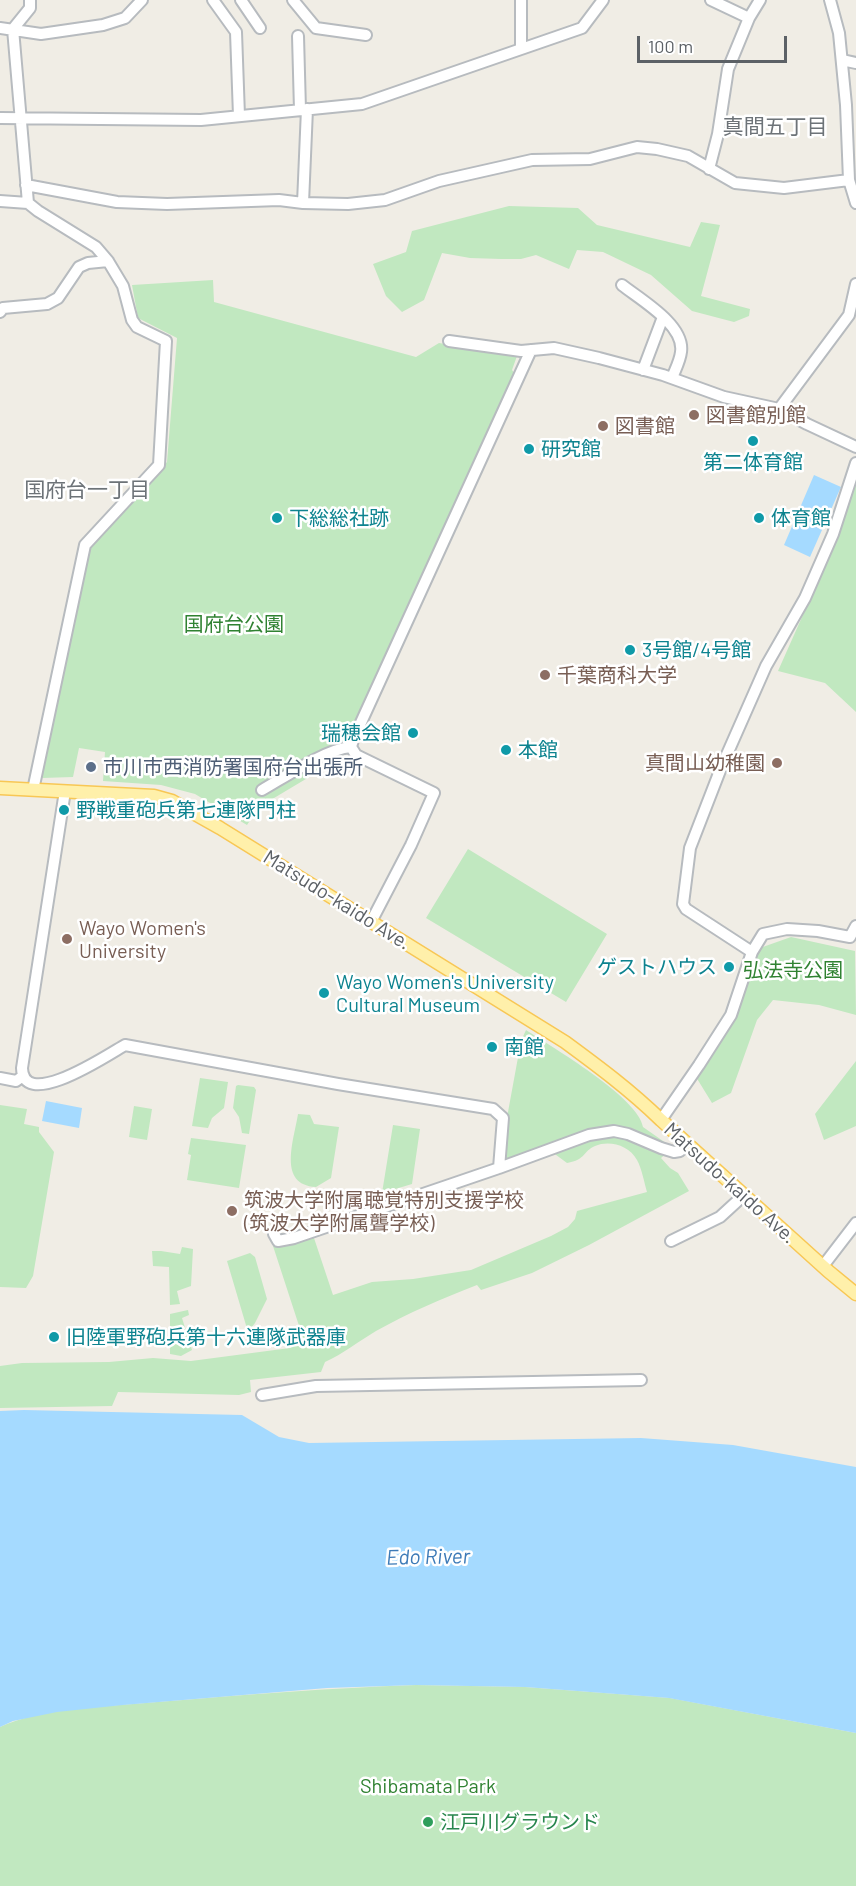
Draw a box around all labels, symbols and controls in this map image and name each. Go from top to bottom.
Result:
scale bar [640,24,790,62]
text: 100 m [648,35,693,57]
district label: 真間五丁目 [723,114,827,140]
place label: 図書館別館 [706,403,806,427]
marker: 図書館別館 [687,408,701,422]
place label: 図書館 [615,414,675,438]
marker: 図書館 [596,419,610,433]
marker: 第二体育館 [746,434,760,448]
place label: 研究館 [541,437,601,461]
marker: 研究館 [522,442,536,456]
place label: 第二体育館 [703,450,803,474]
district label: 国府台一丁目 [24,477,150,503]
place label: 下総総社跡 [289,506,389,530]
place label: 体育館 [771,506,831,530]
marker: 下総総社跡 [270,511,284,525]
marker: 体育館 [752,511,766,525]
park label: 国府台公園 [184,612,284,636]
place label: 3号館/4号館 [642,638,751,662]
marker: 3号館/4号館 [623,643,637,657]
place label: 千葉商科大学 [557,663,677,687]
marker: 千葉商科大学 [538,668,552,682]
place label: 瑞穂会館 [321,721,401,745]
marker: 瑞穂会館 [406,726,420,740]
place label: 本館 [518,738,558,762]
marker: 本館 [499,743,513,757]
place label: 真間山幼稚園 [645,751,765,775]
place label: 市川市西消防署国府台出張所 [103,755,363,779]
marker: 真間山幼稚園 [770,756,784,770]
marker: 市川市西消防署国府台出張所 [84,760,98,774]
place label: 野戦重砲兵第七連隊門柱 [76,798,296,822]
marker: 野戦重砲兵第七連隊門柱 [57,803,71,817]
street label: Matsudo-kaido Ave. [259,845,415,955]
place label: Wayo Women's University [79,916,206,963]
marker: Wayo Women's University [60,932,74,946]
place label: ゲストハウス [597,955,717,979]
park label: 弘法寺公園 [743,958,843,982]
marker: ゲストハウス [722,960,736,974]
place label: Wayo Women's University Cultural Museum [336,970,554,1017]
marker: Wayo Women's University Cultural Museum [317,986,331,1000]
place label: 南館 [504,1035,544,1059]
marker: 南館 [485,1040,499,1054]
street label: Matsudo-kaido Ave. [659,1117,801,1249]
place label: 筑波大学附属聴覚特別支援学校 (筑波大学附属聾学校) [244,1188,524,1235]
marker: 筑波大学附属聴覚特別支援学校 (筑波大学附属聾学校) [225,1204,239,1218]
place label: 旧陸軍野砲兵第十六連隊武器庫 [66,1325,346,1349]
marker: 旧陸軍野砲兵第十六連隊武器庫 [47,1330,61,1344]
water label: Edo River [386,1544,470,1570]
park label: Shibamata Park [360,1774,496,1798]
place label: 江戸川グラウンド [440,1810,600,1834]
marker: 江戸川グラウンド [421,1815,435,1829]

